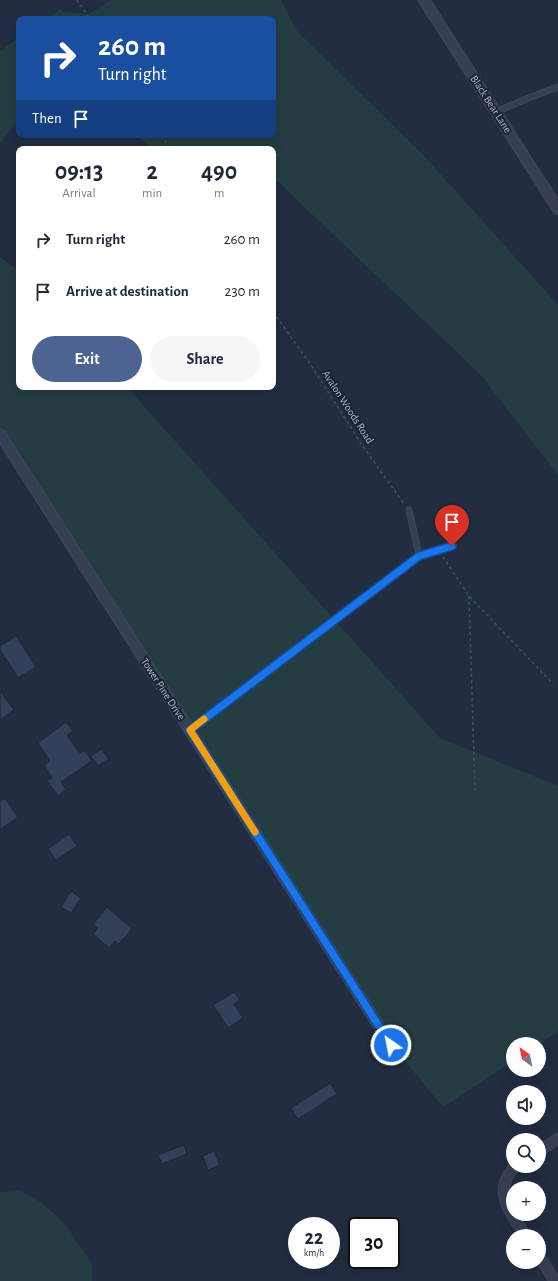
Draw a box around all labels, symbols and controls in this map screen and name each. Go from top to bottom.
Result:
icon: right [32,32,84,84]
text: 260 m [98,33,166,61]
text: Turn right [98,66,167,84]
street label: Black Bear Lane [468,73,514,135]
icon: arrive [70,108,92,130]
text: Then [32,111,62,126]
text: 09:13 [55,160,103,184]
text: 2 [147,160,158,184]
text: 490 [201,160,237,184]
text: Arrival [62,187,96,200]
text: min [142,187,162,200]
text: m [214,187,224,200]
icon: right [32,229,54,251]
text: Turn right [66,232,125,247]
text: 260 m [224,232,260,247]
icon: arrive [32,281,54,303]
text: Arrive at destination [66,284,189,299]
text: 230 m [225,284,260,299]
button: Exit [32,336,142,382]
button: Share [150,336,260,382]
street label: Avalon Woods Road [320,368,376,446]
pin [435,505,469,546]
icon: arrive [441,511,463,533]
street label: Tower Pine Drive [139,656,187,722]
position arrow [370,1024,412,1066]
north arrow [506,1037,546,1077]
map controls [506,1037,546,1269]
button: sound [506,1085,546,1125]
button: search [506,1133,546,1173]
button: + [506,1181,546,1221]
speed limit sign: 30 [348,1217,400,1269]
text: 22 [305,1228,323,1248]
button: − [506,1229,546,1269]
text: km/h [304,1248,324,1258]

